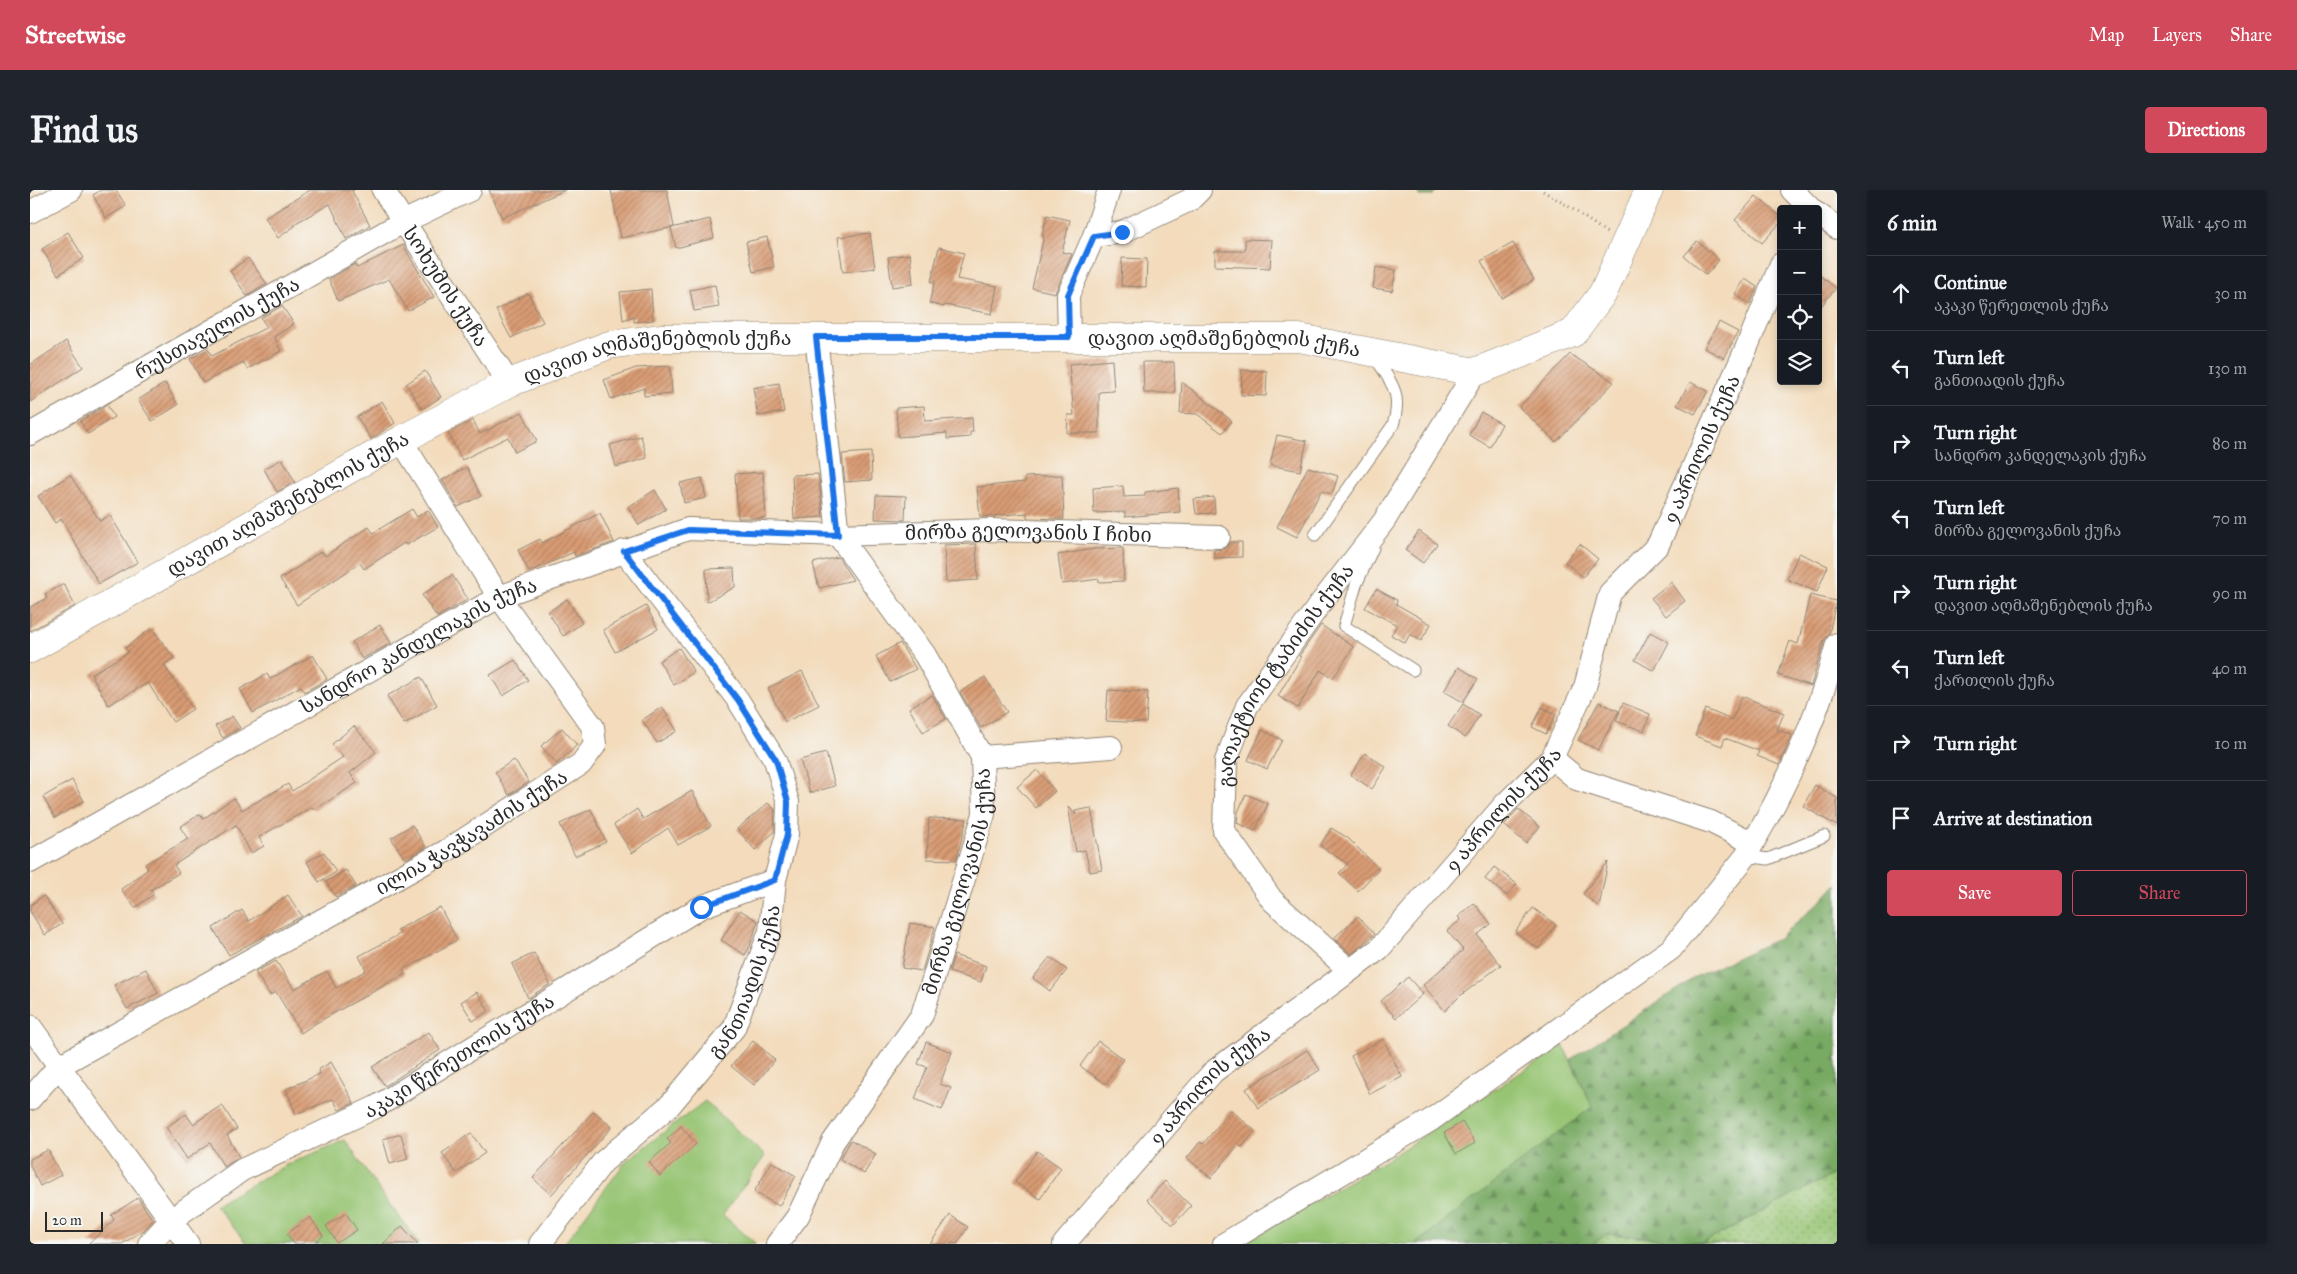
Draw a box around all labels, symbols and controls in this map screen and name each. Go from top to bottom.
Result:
text: Streetwise [25,20,126,50]
text: Map [2089,24,2124,46]
text: Layers [2152,24,2202,46]
text: Share [2230,24,2272,46]
button: Directions [2145,107,2267,153]
text: Find us [30,109,138,152]
map controls [1777,205,1822,385]
button: + [1777,205,1822,250]
text: 6 min [1887,210,1937,236]
text: Walk · 450 m [2161,213,2247,232]
route end [1111,221,1134,244]
street label: სოხუმის ქუჩა [398,222,494,351]
button: − [1777,250,1822,295]
text: Continue [1934,271,2007,294]
street label: რუსთაველის ქუჩა [130,272,303,384]
icon: ahead [1887,279,1915,307]
text: 30 m [2214,284,2247,303]
button: locate [1777,295,1822,340]
text: აკაკი წერეთლის ქუჩა [1934,296,2109,315]
street label: დავით აღმაშენებლის ქუჩა [520,326,792,388]
street label: დავით აღმაშენებლის ქუჩა [1088,326,1363,362]
button: layers [1777,340,1822,385]
text: Turn left [1934,346,2004,369]
icon: left [1887,354,1915,382]
text: 130 m [2208,359,2247,378]
street label: 9 აპრილის ქუჩა [1657,371,1745,527]
text: განთიადის ქუჩა [1934,371,2065,390]
text: Turn right [1934,421,2017,444]
street label: დავით აღმაშენებლის ქუჩა [163,426,413,581]
icon: right [1887,429,1915,457]
text: 80 m [2212,434,2247,453]
text: სანდრო კანდელაკის ქუჩა [1934,446,2147,465]
text: Turn left [1934,496,2004,519]
icon: left [1887,504,1915,532]
text: 70 m [2212,509,2247,528]
street label: მირზა გელოვანის I ჩიხი [904,518,1152,547]
text: მირზა გელოვანის ქუჩა [1934,521,2121,540]
street label: გალაქტიონ ტაბიძის ქუჩა [1213,559,1359,788]
text: Turn right [1934,571,2017,594]
street label: სანდრო კანდელაკის ქუჩა [296,572,540,719]
icon: right [1887,579,1915,607]
text: 90 m [2212,584,2247,603]
text: დავით აღმაშენებლის ქუჩა [1934,596,2153,615]
text: Turn left [1934,646,2004,669]
icon: left [1887,654,1915,682]
text: 40 m [2212,659,2247,678]
text: ქართლის ქუჩა [1934,671,2055,690]
icon: right [1887,729,1915,757]
text: Turn right [1934,732,2017,755]
text: 10 m [2215,734,2247,753]
street label: 9 აპრილის ქუჩა [1440,745,1567,876]
street label: ილია ჭავჭავაძის ქუჩა [371,764,572,900]
street label: მირზა გელოვანის ქუჩა [917,768,996,998]
icon: arrive [1887,804,1915,832]
text: Arrive at destination [1934,807,2092,830]
button: Save [1887,870,2062,916]
button: Share [2072,870,2247,916]
route start [690,896,713,919]
street label: განთიადის ქუჩა [703,904,784,1062]
street label: აკაკი წერეთლის ქუჩა [360,988,559,1123]
street label: 9 აპრილის ქუჩა [1144,1022,1275,1149]
scale bar [45,1209,102,1232]
text: 20 m [52,1212,82,1229]

